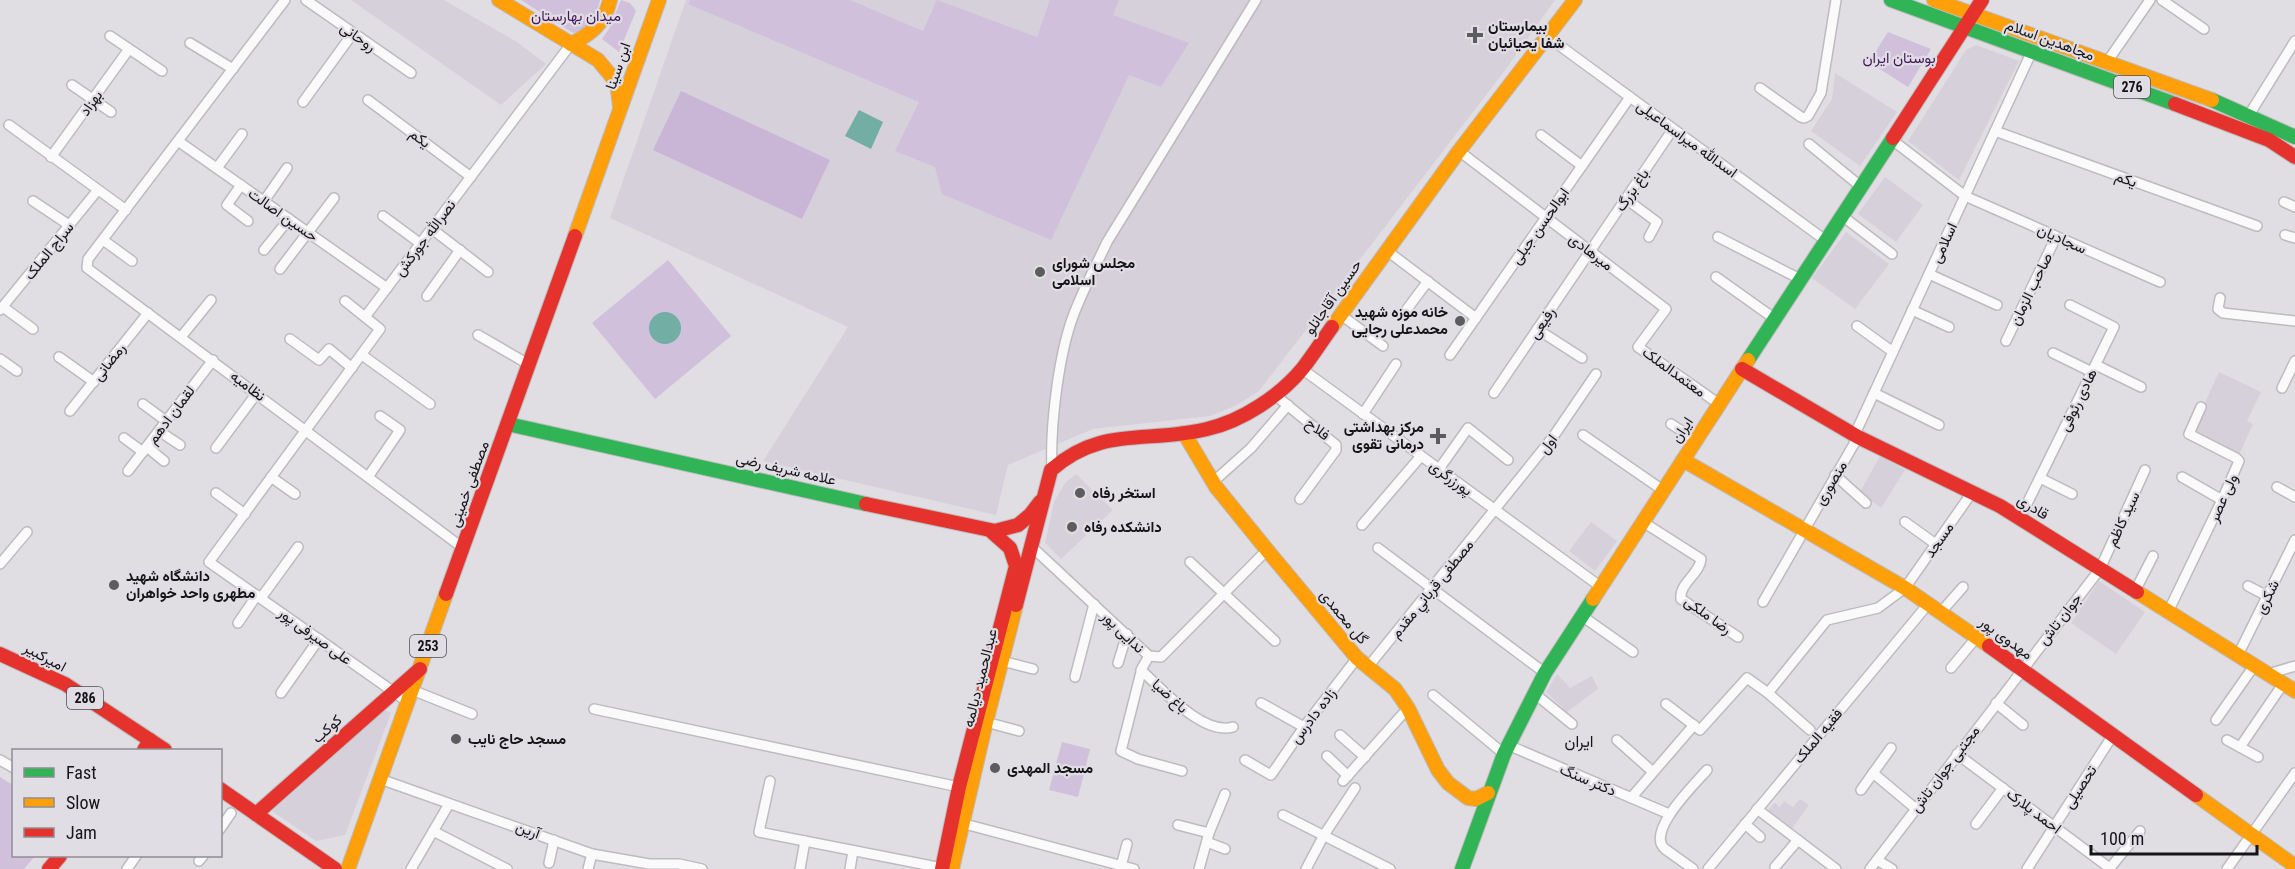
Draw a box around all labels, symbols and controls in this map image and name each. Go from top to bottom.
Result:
park label: میدان بهارستان [531,7,621,25]
street label: مجاهدین اسلام [2003,16,2097,65]
place label: بیمارستان شفا یحیائیان [1488,17,1564,52]
street label: روحانی [336,18,379,57]
marker: بیمارستان شفا یحیائیان [1466,26,1484,44]
street label: ابن سینا [602,40,635,92]
park label: بوستان ایران [1862,49,1936,67]
road number: 276 [2114,76,2150,98]
street label: بهزاد [76,87,106,119]
street label: اسدالله میراسماعیلی [1633,96,1741,182]
street label: یکم [405,124,434,153]
street label: باغ بزرگ [1611,165,1654,216]
street label: یکم [2112,167,2139,192]
street label: حسین اصالت [244,184,321,246]
street label: ابوالحسن جبلی [1507,184,1574,268]
street label: نصرالله جورکش [390,196,460,280]
street label: سراج الملک [20,218,79,285]
street label: اسلامی [1927,220,1962,266]
street label: سجادیان [2035,220,2090,258]
street label: میرهادی [1565,230,1617,275]
street label: صاحب الزمان [2006,250,2056,328]
place label: مجلس شورای اسلامی [1052,254,1135,289]
street label: حسین آقاجانلو [1301,256,1366,339]
marker: مجلس شورای اسلامی [1033,265,1047,279]
place label: خانه موزه شهید محمدعلی رجایی [1351,303,1448,338]
street label: رفیعی [1525,304,1560,343]
marker: خانه موزه شهید محمدعلی رجایی [1453,314,1467,328]
street label: رمضانی [89,340,130,385]
street label: معتمدالملک [1639,343,1709,401]
street label: هادی رئوفی [2055,366,2102,435]
street label: نظامیه [227,367,269,405]
street label: لقمان ادهم [143,382,200,448]
street label: فلاح [1301,414,1334,446]
street label: ایران [1667,414,1697,446]
place label: مرکز بهداشتی درمانی تقوی [1344,418,1424,453]
marker: مرکز بهداشتی درمانی تقوی [1429,427,1447,445]
street label: اول [1535,431,1561,457]
street label: مصطفی خمینی [445,438,494,530]
street label: علامه شریف رضی [734,449,838,490]
street label: پورزرگری [1425,456,1476,500]
street label: منصوری [1811,458,1852,509]
street label: ولی عصر [2204,471,2242,526]
place label: استخر رفاه [1092,484,1156,502]
marker: استخر رفاه [1073,486,1087,500]
street label: سید کاظم [2102,489,2145,550]
street label: قادرى [2013,490,2052,524]
place label: دانشکده رفاه [1084,518,1162,536]
street label: مسجد [1920,519,1958,561]
marker: دانشکده رفاه [1065,520,1079,534]
street label: مصطفی قرباني مقدم [1387,536,1481,645]
place label: دانشگاه شهید مطهری واحد خواهران [126,567,255,602]
street label: شکری [2251,577,2284,618]
marker: دانشگاه شهید مطهری واحد خواهران [107,578,121,592]
street label: گل محمدی [1315,586,1372,649]
street label: جوان تاش [2034,590,2086,649]
street label: رضا ملکی [1680,592,1735,639]
street label: علی صیرفی پور [273,603,355,670]
street label: ندایی پور [1096,606,1148,658]
street label: مهدوی پور [1974,612,2036,664]
street label: عبدالحمید دیالمه [959,627,1001,729]
road number: 253 [410,635,446,657]
street label: امیرکبیر [20,638,69,676]
street label: باغ ضیا [1147,675,1192,718]
street label: زاده دادرس [1286,685,1340,748]
road number: 286 [67,687,103,709]
street label: فقیه الملک [1790,705,1846,767]
street label: کوکب [308,711,346,747]
street label: مجتبی جوان تاش [1907,722,1984,816]
place label: مسجد حاج نایب [468,730,566,749]
marker: مسجد حاج نایب [449,732,463,746]
district label: ایران [1565,732,1593,752]
legend [12,749,222,857]
place label: مسجد المهدی [1007,759,1093,777]
street label: دکتر سنگ [1557,760,1619,800]
marker: مسجد المهدی [988,761,1002,775]
text: Fast [66,762,97,783]
street label: تحصیلی [2059,762,2102,812]
street label: احمد پلارک [2002,785,2065,838]
text: Slow [66,792,101,813]
street label: آرین [513,817,544,844]
scale bar [2091,818,2258,856]
text: Jam [66,822,97,843]
text: 100 m [2100,828,2144,849]

